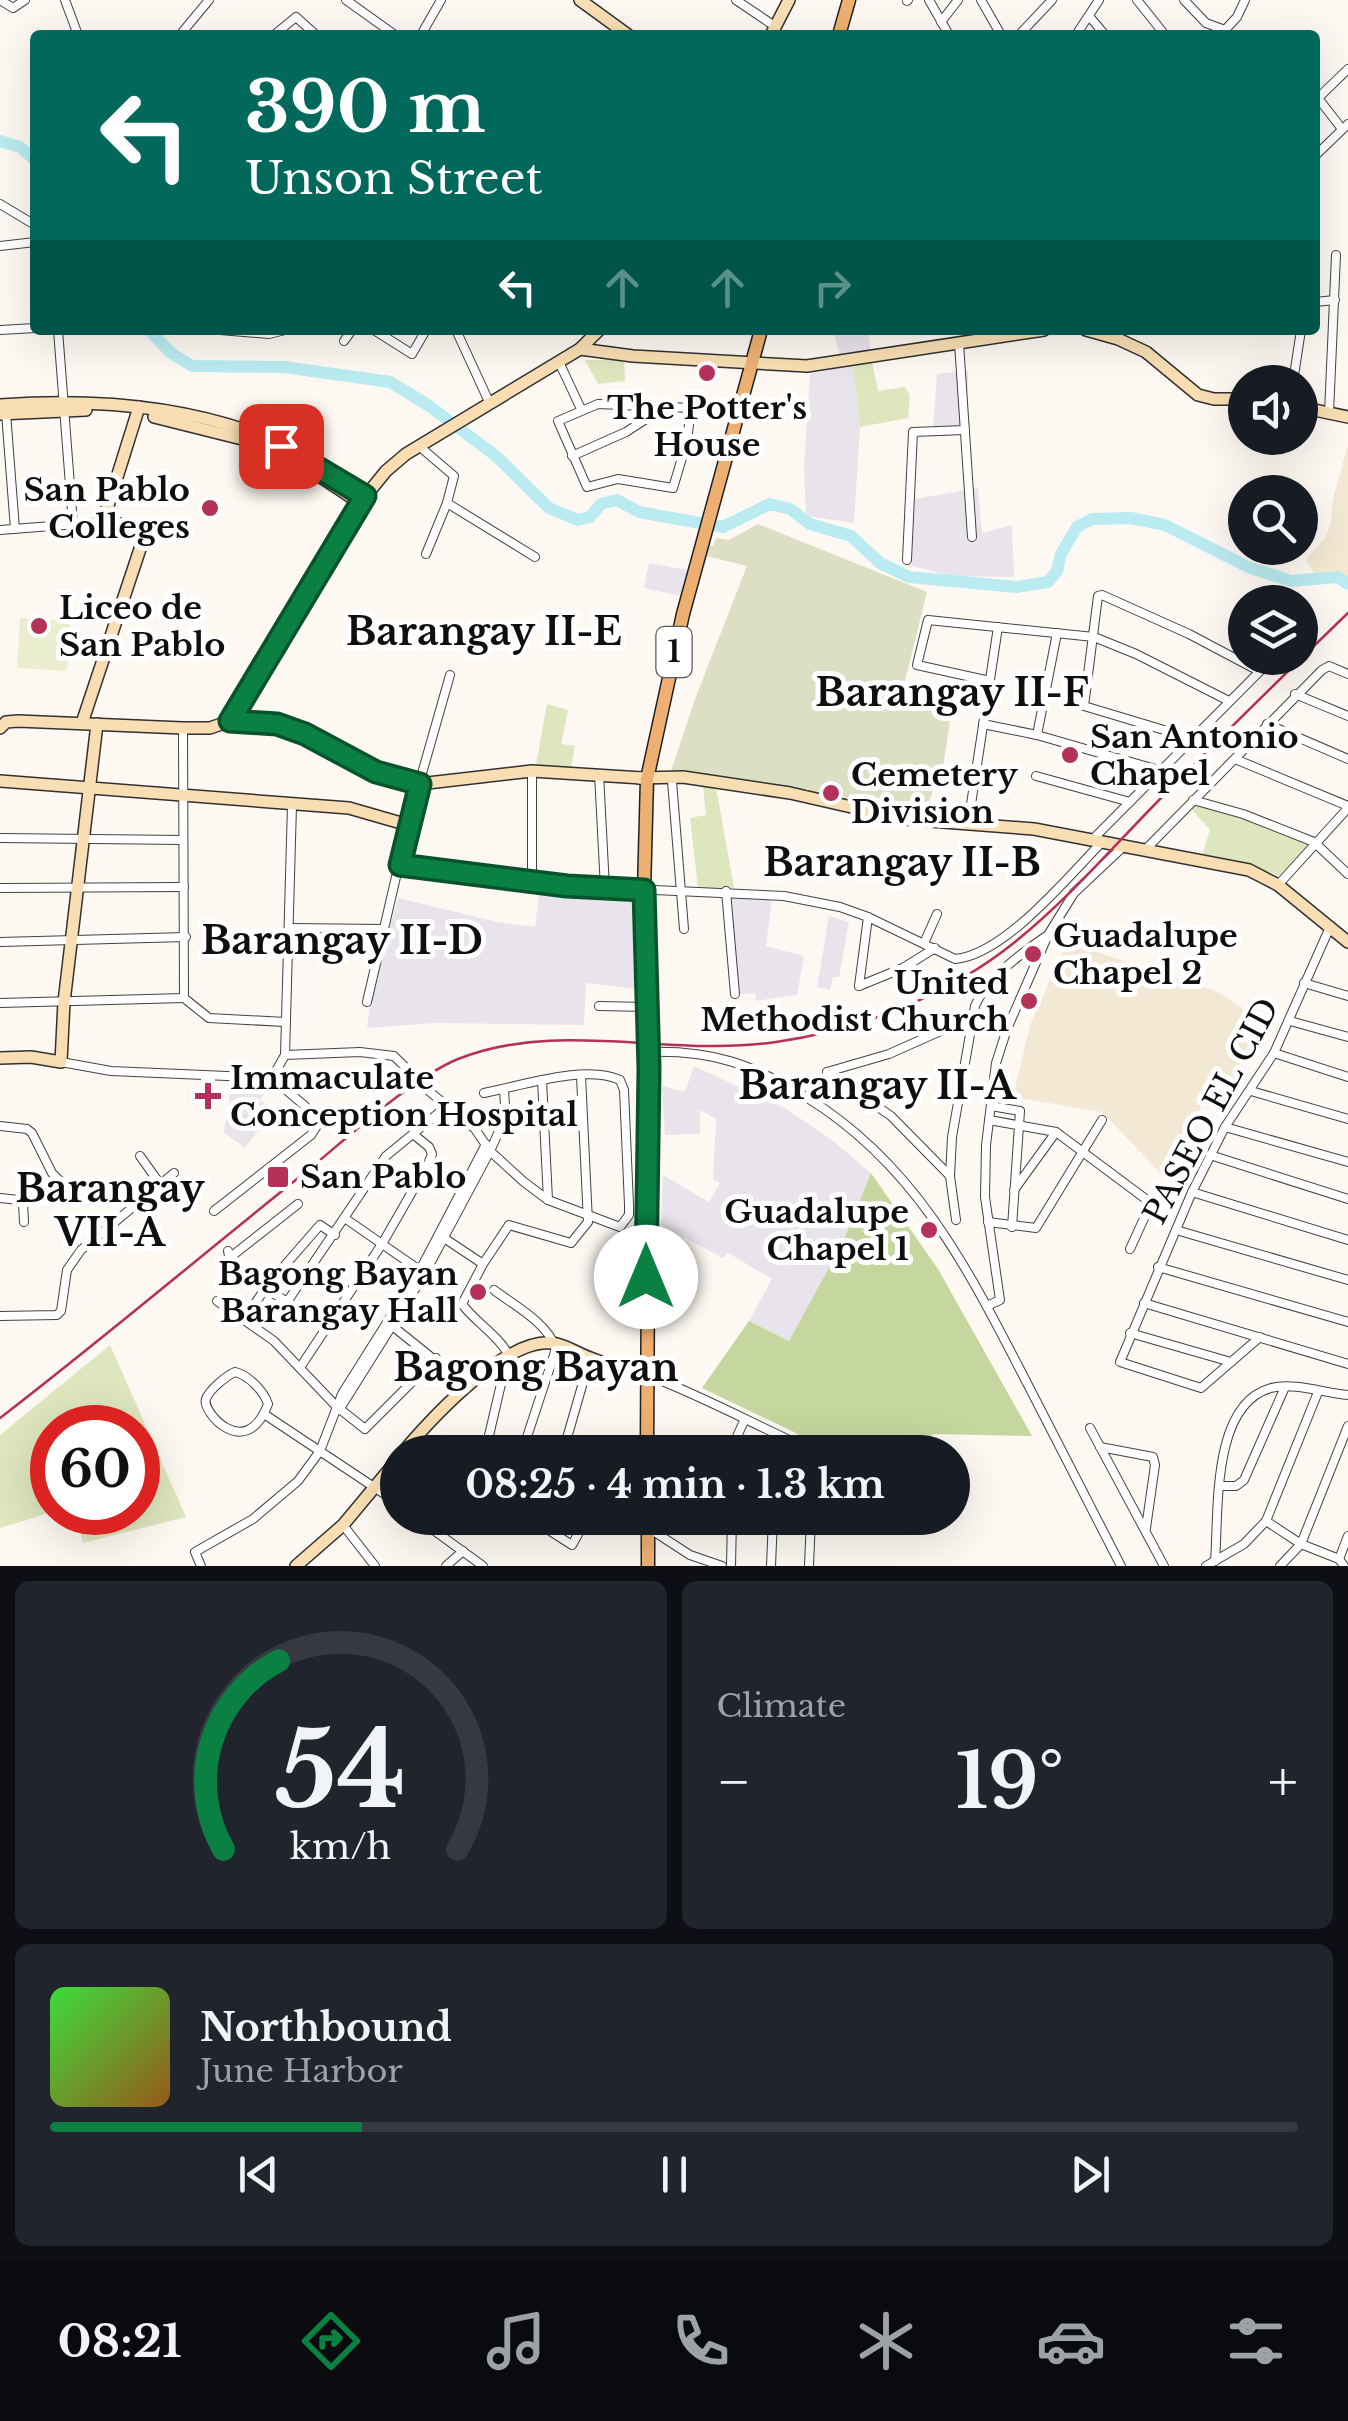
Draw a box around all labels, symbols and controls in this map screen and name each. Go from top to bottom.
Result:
text: 390 m [245,64,486,151]
icon: left [80,70,210,200]
text: Unson Street [245,150,542,206]
icon: left [490,260,545,315]
icon: ahead [595,260,650,315]
icon: ahead [700,260,755,315]
icon: right [805,260,860,315]
marker: The Potter's House [696,362,718,384]
map controls [1228,365,1318,675]
button: sound [1228,365,1318,455]
place label: The Potter's House [607,388,807,465]
pin [239,404,324,489]
icon: arrive [254,419,309,474]
place label: San Pablo Colleges [24,470,190,547]
button: search [1228,475,1318,565]
marker: San Pablo Colleges [199,497,221,519]
button: layers [1228,585,1318,675]
place label: Liceo de San Pablo [59,588,225,665]
district label: Barangay II-E [346,608,622,655]
marker: Liceo de San Pablo [28,615,50,637]
road number: 1 [656,627,692,677]
district label: Barangay II-F [815,669,1089,716]
place label: San Antonio Chapel [1090,717,1299,794]
marker: San Antonio Chapel [1059,744,1081,766]
place label: Cemetery Division [851,755,1018,832]
marker: Cemetery Division [820,782,842,804]
district label: Barangay II-B [763,839,1041,886]
place label: Guadalupe Chapel 2 [1053,916,1238,993]
district label: Barangay II-D [201,917,483,964]
marker: Guadalupe Chapel 2 [1022,943,1044,965]
place label: United Methodist Church [700,963,1009,1040]
marker: United Methodist Church [1018,990,1040,1012]
street label: PASEO EL CID [1135,991,1287,1231]
place label: Immaculate Conception Hospital [230,1058,578,1135]
district label: Barangay II-A [738,1062,1017,1109]
marker: Immaculate Conception Hospital [195,1083,221,1109]
place label: San Pablo [300,1157,466,1197]
marker: San Pablo [265,1164,291,1190]
district label: Barangay VII-A [15,1165,205,1256]
place label: Guadalupe Chapel 1 [724,1192,909,1269]
marker: Guadalupe Chapel 1 [918,1219,940,1241]
position arrow [594,1225,698,1329]
place label: Bagong Bayan Barangay Hall [218,1254,458,1331]
marker: Bagong Bayan Barangay Hall [467,1281,489,1303]
district label: Bagong Bayan [393,1344,679,1391]
speed limit sign: 60 [30,1405,160,1535]
text: 08:25 · 4 min · 1.3 km [465,1461,885,1508]
text: Climate [717,1686,846,1726]
text: 54 [275,1706,406,1835]
text: 19° [955,1735,1064,1828]
text: − [717,1748,751,1816]
text: + [1268,1748,1298,1816]
text: km/h [290,1824,391,1869]
text: Northbound [200,2004,452,2051]
text: June Harbor [200,2051,403,2091]
icon: previous [231,2147,286,2202]
icon: pause [647,2147,702,2202]
icon: next [1063,2147,1118,2202]
icon: directions [296,2306,366,2376]
icon: music [481,2306,551,2376]
icon: phone [666,2306,736,2376]
icon: climate [851,2306,921,2376]
icon: car [1036,2306,1106,2376]
icon: filters [1221,2306,1291,2376]
text: 08:21 [57,2313,182,2369]

